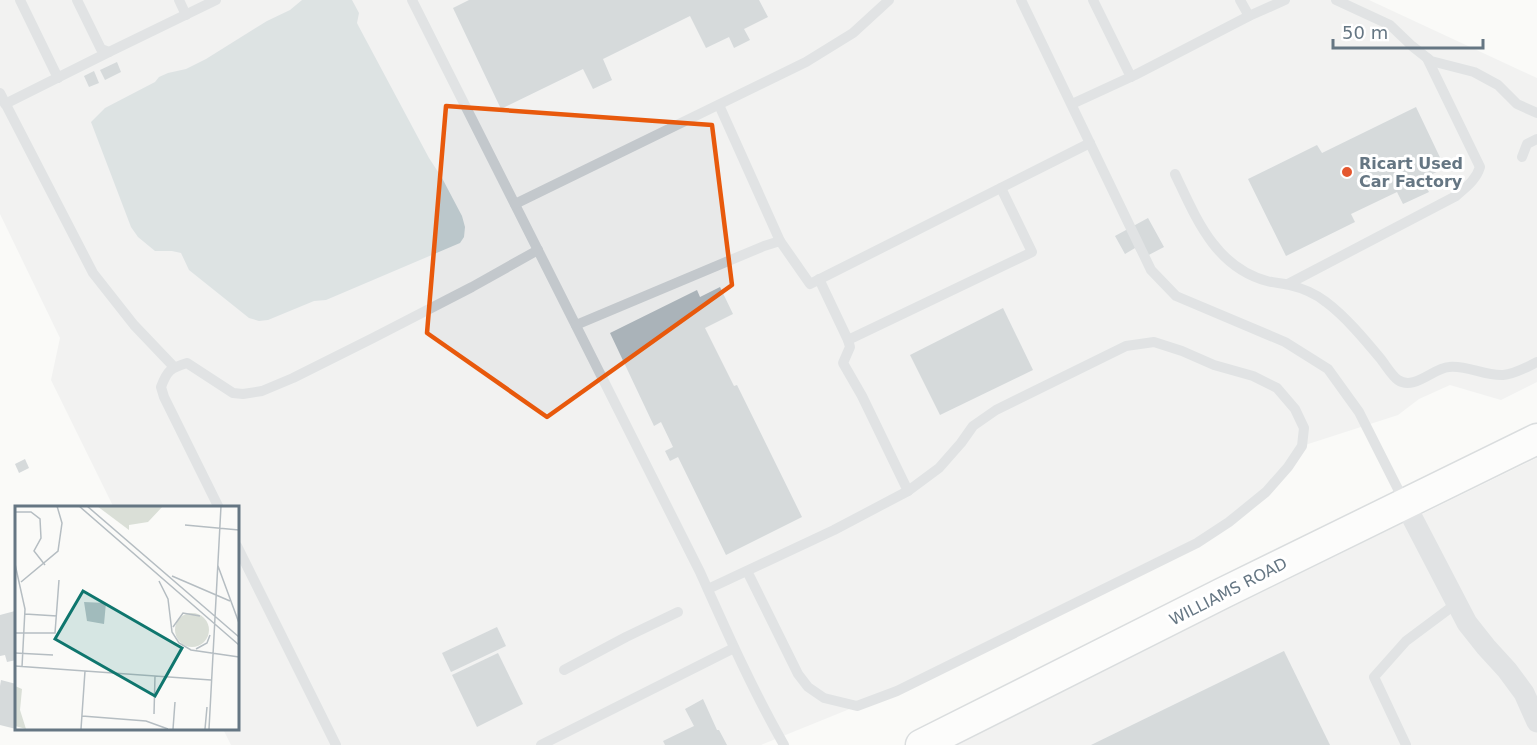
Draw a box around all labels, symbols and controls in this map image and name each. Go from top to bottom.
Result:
scale bar [1333,12,1483,50]
text: 50 m [1342,22,1388,43]
place label: Ricart Used Car Factory [1359,154,1463,191]
marker: Ricart Used Car Factory [1340,165,1354,179]
inset map [15,506,238,730]
street label: WILLIAMS ROAD [1166,554,1290,629]

